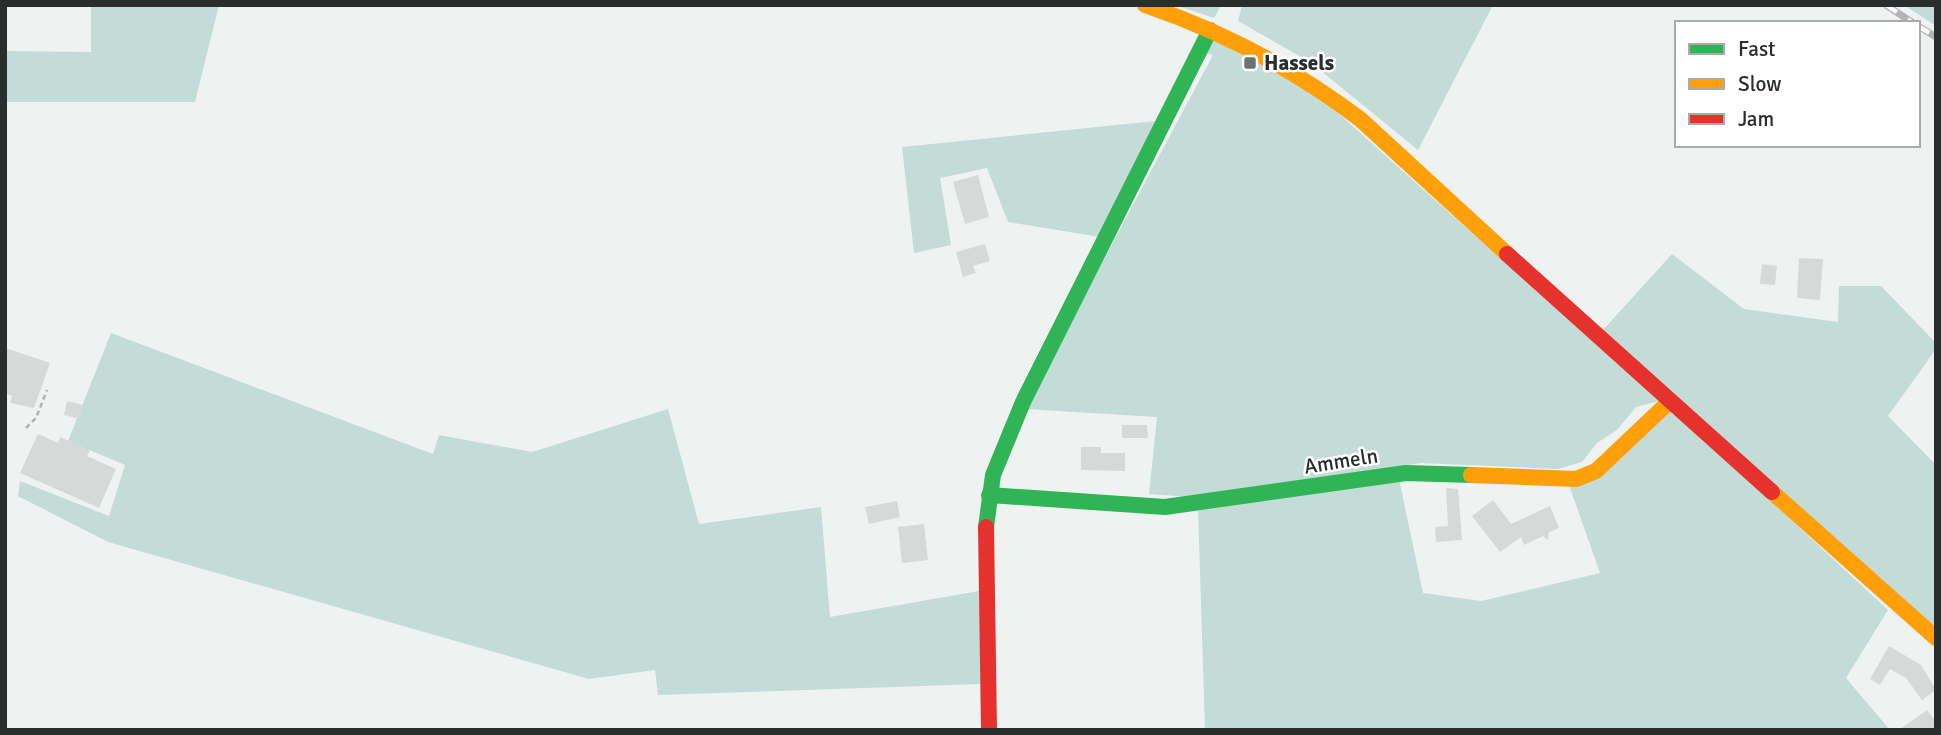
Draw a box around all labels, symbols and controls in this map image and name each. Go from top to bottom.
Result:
legend [1675,21,1920,147]
text: Fast [1738,36,1775,62]
place label: Hassels [1264,50,1334,76]
marker: Hassels [1242,55,1258,71]
text: Slow [1738,71,1782,97]
text: Jam [1738,106,1774,132]
street label: Ammeln [1302,442,1380,480]

